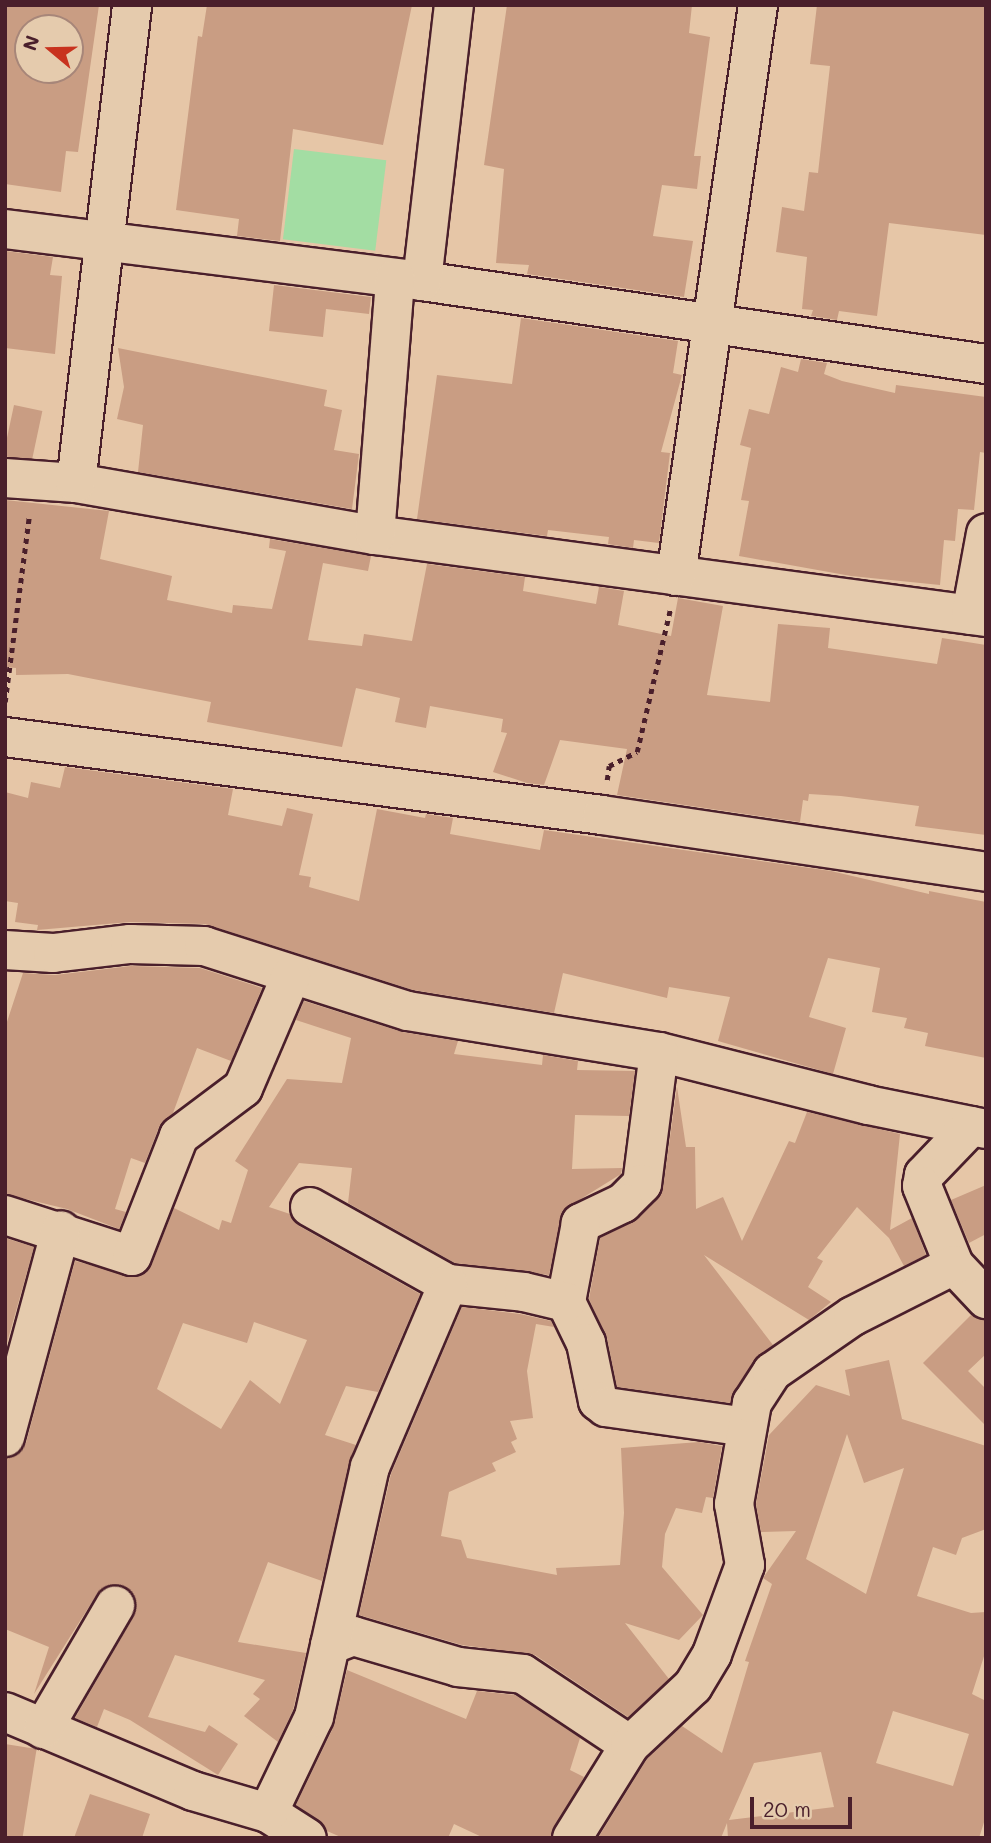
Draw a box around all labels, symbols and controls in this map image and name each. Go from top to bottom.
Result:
north arrow [14,14,84,84]
text: N [16,32,45,54]
scale bar [753,1784,855,1828]
text: 20 m [763,1795,811,1822]

